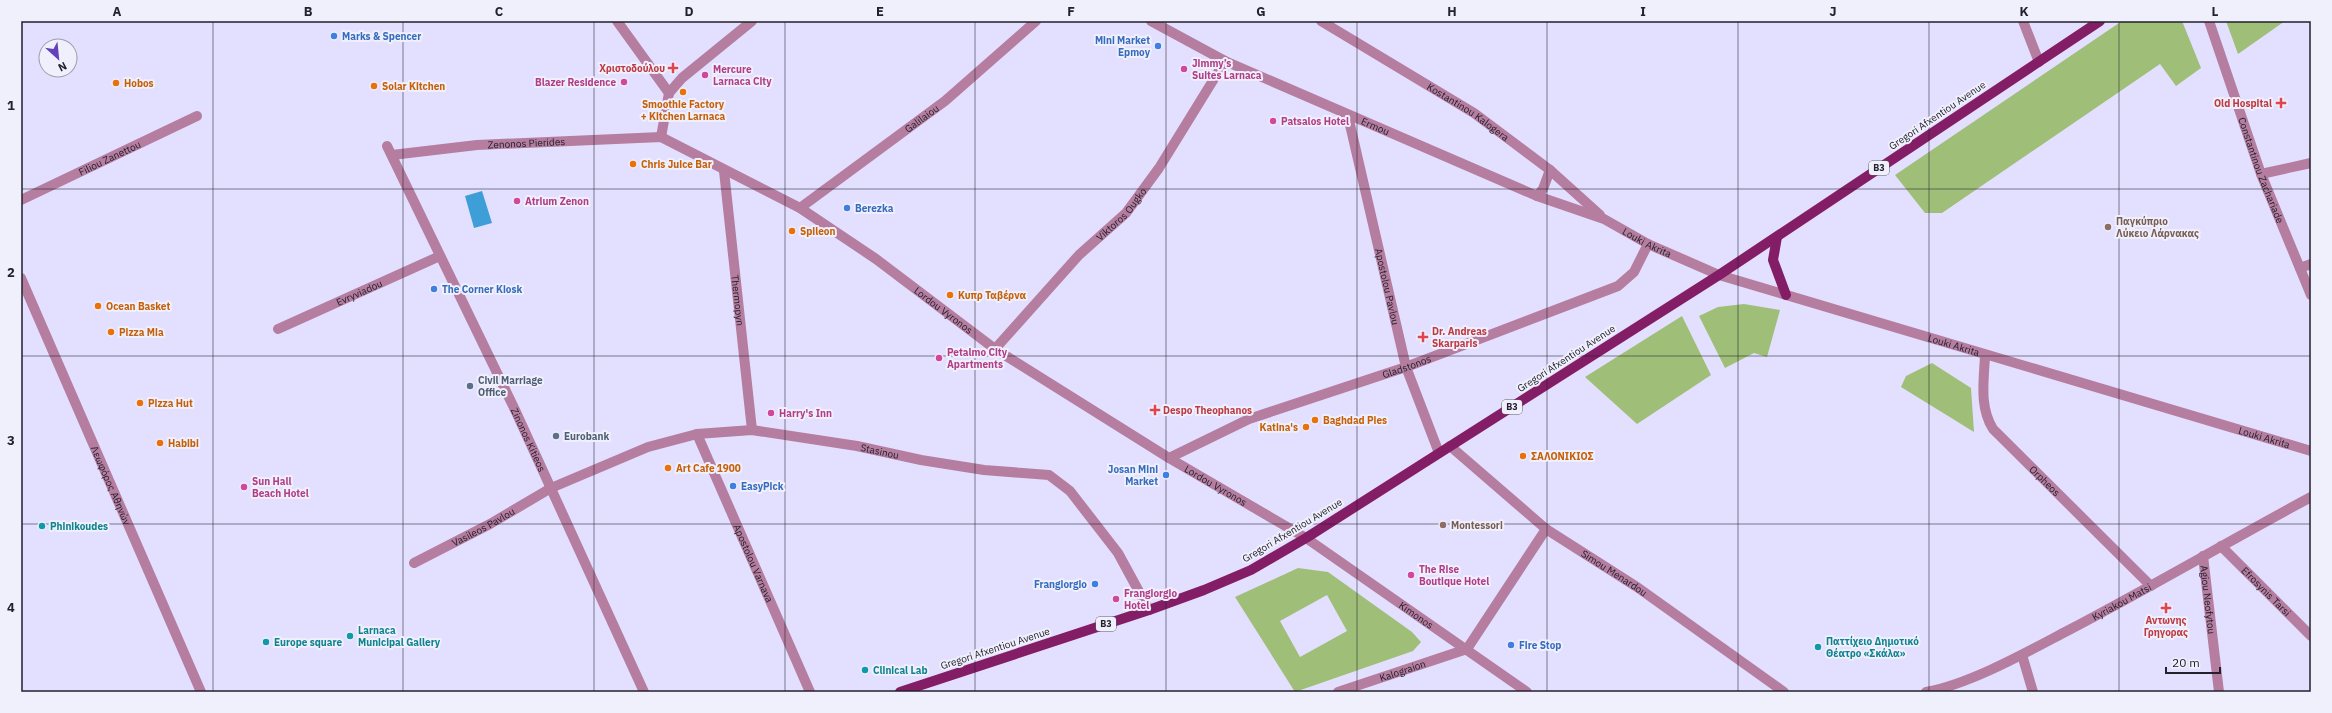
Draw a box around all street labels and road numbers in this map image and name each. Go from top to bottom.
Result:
street label: Gregori Afxentiou Avenue [1886,78,1989,153]
street label: Kostantinou Kalogera [1424,80,1512,144]
street label: Galilaiou [902,102,942,136]
street label: Ermou [1359,115,1391,138]
street label: Constantinou Zachariade [2235,116,2287,226]
street label: Zenonos Pierides [487,135,566,152]
street label: Filiou Zanettou [76,138,143,179]
road number: B3 [1869,161,1889,175]
street label: Viktoros Ougko [1094,185,1150,244]
street label: Louki Akrita [1620,225,1674,261]
street label: Apostolou Pavlou [1372,247,1402,326]
street label: Thermopyn [728,274,747,327]
street label: Evryviadou [334,277,385,309]
street label: Lordou Vyronos [911,284,975,337]
street label: Gregori Afxentiou Avenue [1515,322,1618,395]
street label: Louki Akrita [1926,332,1982,359]
street label: Gladstonos [1381,352,1433,381]
road number: B3 [1502,400,1522,414]
street label: Zinonos Kitieos [508,406,548,474]
street label: Louki Akrita [2237,424,2292,452]
street label: Stasinou [859,441,900,462]
street label: Λεωφόρος Αθηνών [88,444,134,527]
street label: Lordou Vyronos [1182,462,1249,509]
street label: Orpheos [2026,463,2063,499]
street label: Gregori Afxentiou Avenue [1240,495,1345,565]
street label: Vasileos Pavlou [450,505,517,550]
street label: Apostolou Varnava [730,522,776,605]
street label: Simou Menardou [1579,547,1650,599]
street label: Efrosynis Tarsi [2238,564,2293,619]
street label: Agiou Neofytou [2197,565,2218,635]
street label: Kyriakou Matsi [2090,581,2154,624]
street label: Kimonos [1396,599,1436,632]
road number: B3 [1096,617,1116,631]
street label: Gregori Afxentiou Avenue [939,624,1052,672]
street label: Kalograion [1378,657,1427,685]

